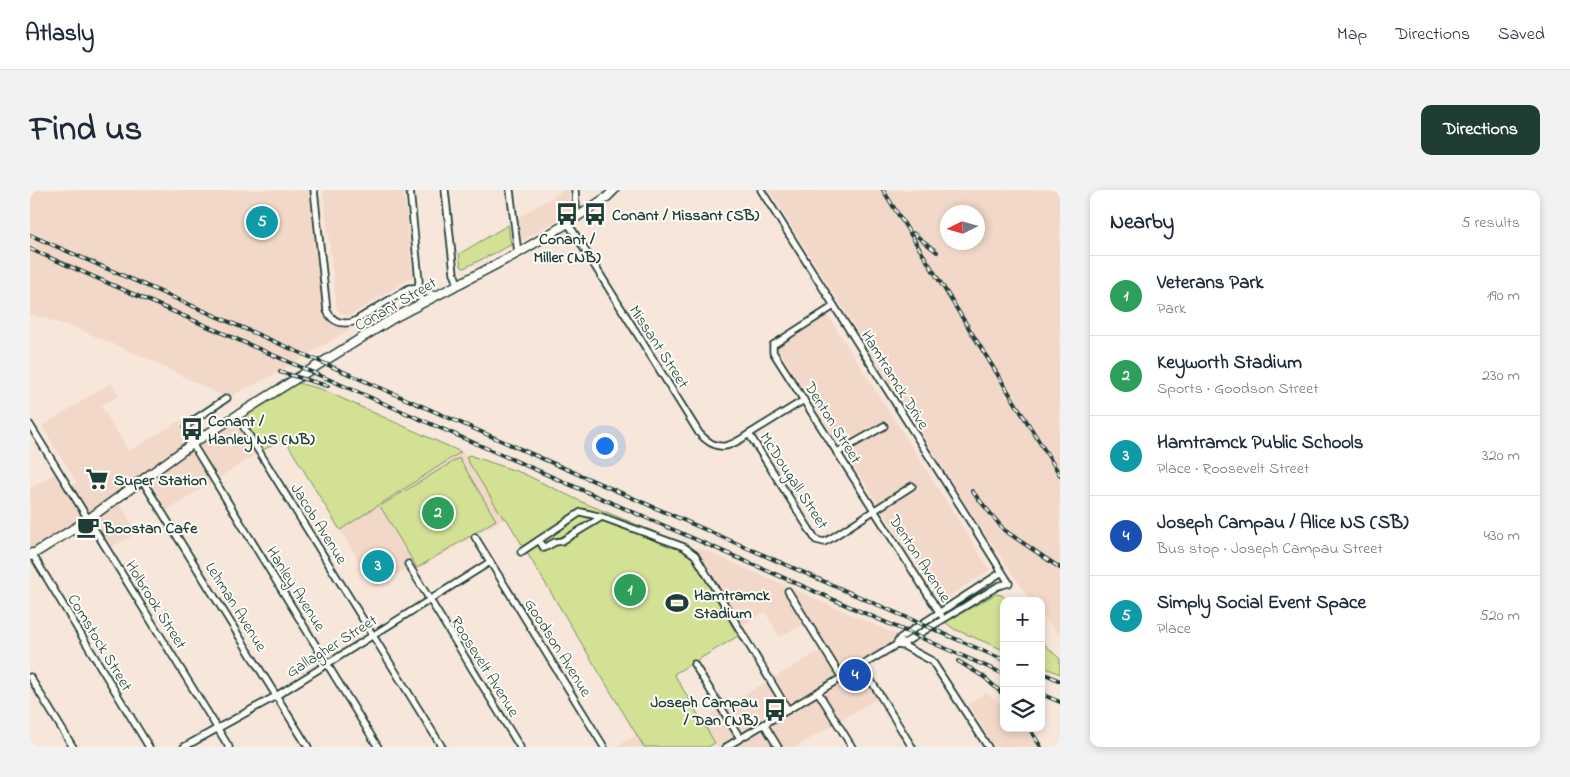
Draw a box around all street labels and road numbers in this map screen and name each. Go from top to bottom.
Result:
street label: Conant Street [351,271,442,338]
street label: Missant Street [622,301,695,394]
street label: Hamtramck Drive [854,326,935,435]
street label: Denton Street [797,377,867,469]
street label: McDougall Street [753,428,834,535]
street label: Jacob Avenue [284,479,353,570]
street label: Denton Avenue [881,510,957,608]
street label: Hanley Avenue [260,542,331,637]
street label: Holbrook Street [118,556,192,655]
street label: Lehman Avenue [198,558,273,657]
street label: Comstock Street [61,590,138,697]
street label: Goodson Avenue [517,594,598,703]
street label: Gallagher Street [282,609,383,684]
street label: Roosevelt Avenue [444,612,525,723]

